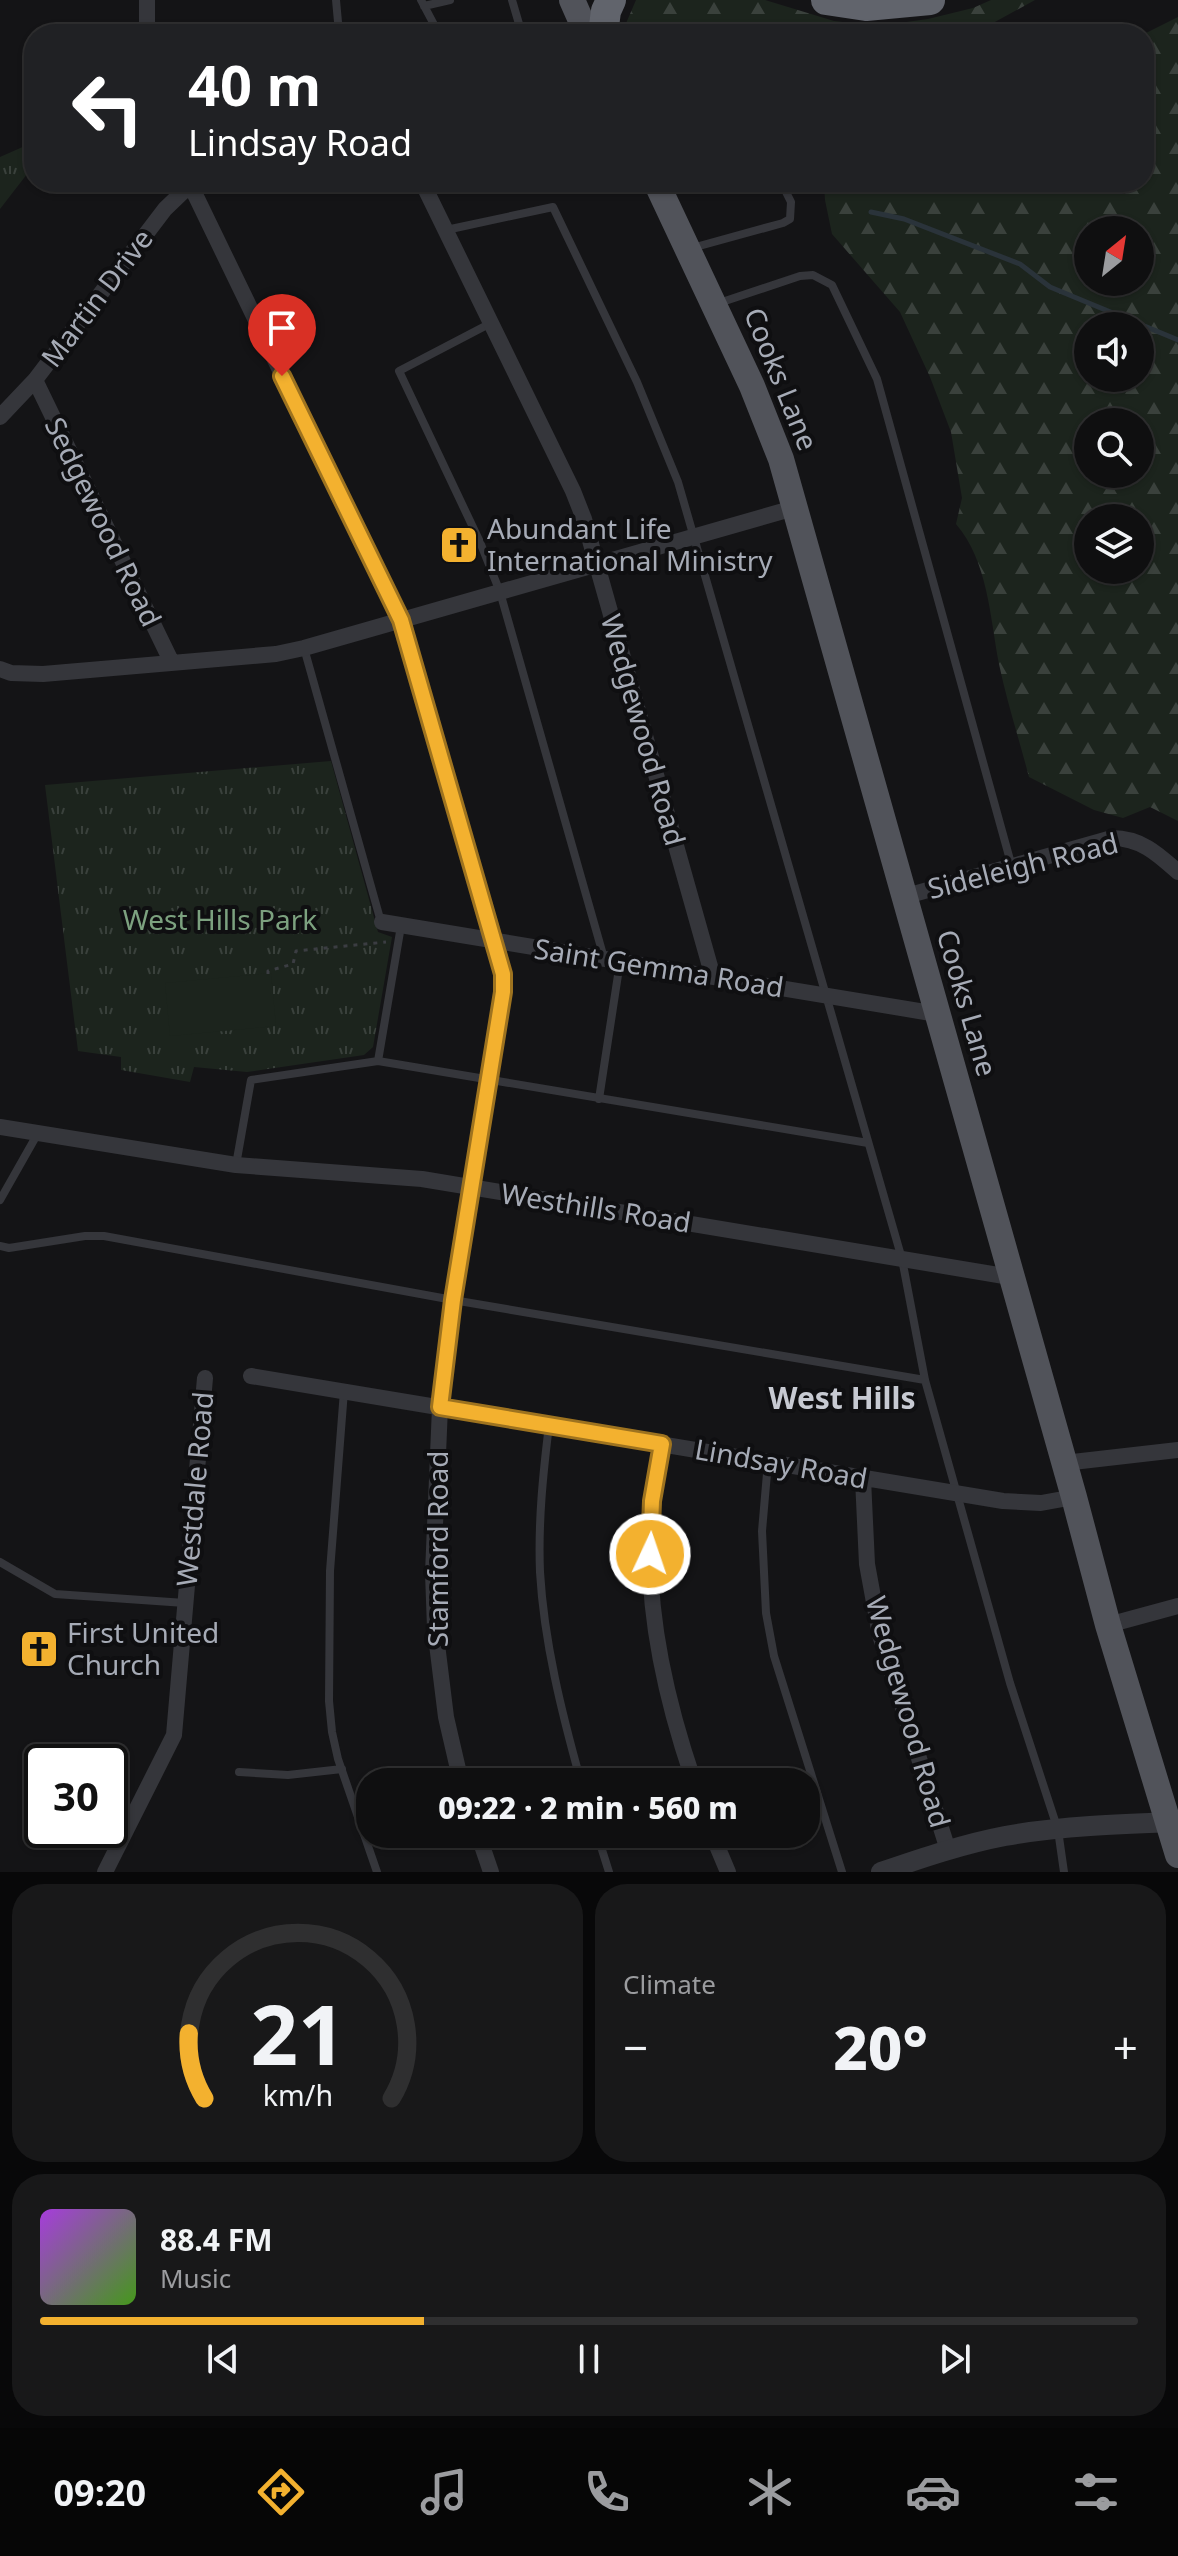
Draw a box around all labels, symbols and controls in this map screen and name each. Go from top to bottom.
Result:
text: 40 m [188,46,321,122]
icon: left [56,56,160,160]
text: Lindsay Road [188,118,412,167]
north arrow [1074,216,1154,296]
map controls [1074,216,1154,584]
street label: Martin Drive [32,221,161,374]
pin [248,294,316,376]
street label: Cooks Lane [736,302,828,456]
icon: arrive [260,306,304,350]
button: sound [1074,312,1154,392]
button: search [1074,408,1154,488]
street label: Sedgewood Road [37,411,171,633]
button: layers [1074,504,1154,584]
place label: Abundant Life International Ministry [487,509,773,579]
church icon: Abundant Life International Ministry [438,524,480,566]
street label: Wedgewood Road [593,610,695,850]
street label: Sideleigh Road [924,823,1122,907]
park label: West Hills Park [123,900,317,938]
street label: Cooks Lane [929,925,1007,1080]
street label: Saint Gemma Road [532,929,786,1005]
street label: Westhills Road [498,1173,694,1241]
district label: West Hills [768,1377,916,1418]
street label: Westdale Road [167,1390,221,1588]
street label: Lindsay Road [692,1429,870,1497]
street label: Stamford Road [418,1451,456,1647]
position arrow [608,1512,692,1596]
street label: Wedgewood Road [858,1592,960,1832]
place label: First United Church [67,1613,219,1683]
church icon: First United Church [18,1628,60,1670]
speed limit sign: 30 [24,1744,128,1848]
text: 09:22 · 2 min · 560 m [438,1787,738,1828]
text: Climate [623,1966,716,2002]
text: 21 [250,1976,345,2089]
text: 20° [833,2006,928,2088]
text: − [623,2017,648,2077]
text: + [1113,2017,1138,2077]
text: km/h [262,2075,333,2114]
text: 88.4 FM [160,2219,272,2260]
text: Music [160,2260,231,2296]
icon: previous [201,2337,245,2381]
icon: pause [567,2337,611,2381]
icon: next [933,2337,977,2381]
icon: directions [253,2464,309,2520]
icon: music [416,2464,472,2520]
icon: phone [579,2464,635,2520]
icon: climate [742,2464,798,2520]
icon: car [905,2464,961,2520]
icon: filters [1068,2464,1124,2520]
text: 09:20 [54,2468,146,2517]

